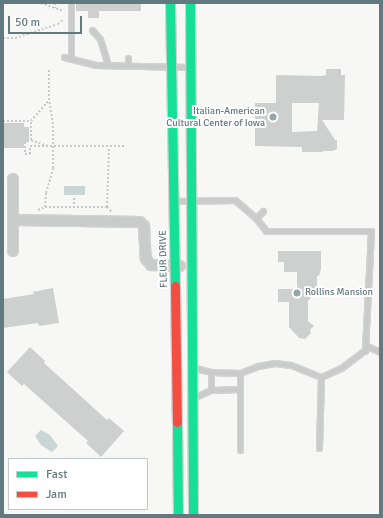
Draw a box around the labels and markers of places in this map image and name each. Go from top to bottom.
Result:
place label: Italian-American Cultural Center of Iowa [166,105,265,128]
marker: Italian-American Cultural Center of Iowa [268,112,278,122]
place label: Rollins Mansion [305,287,373,299]
marker: Rollins Mansion [292,288,302,298]

